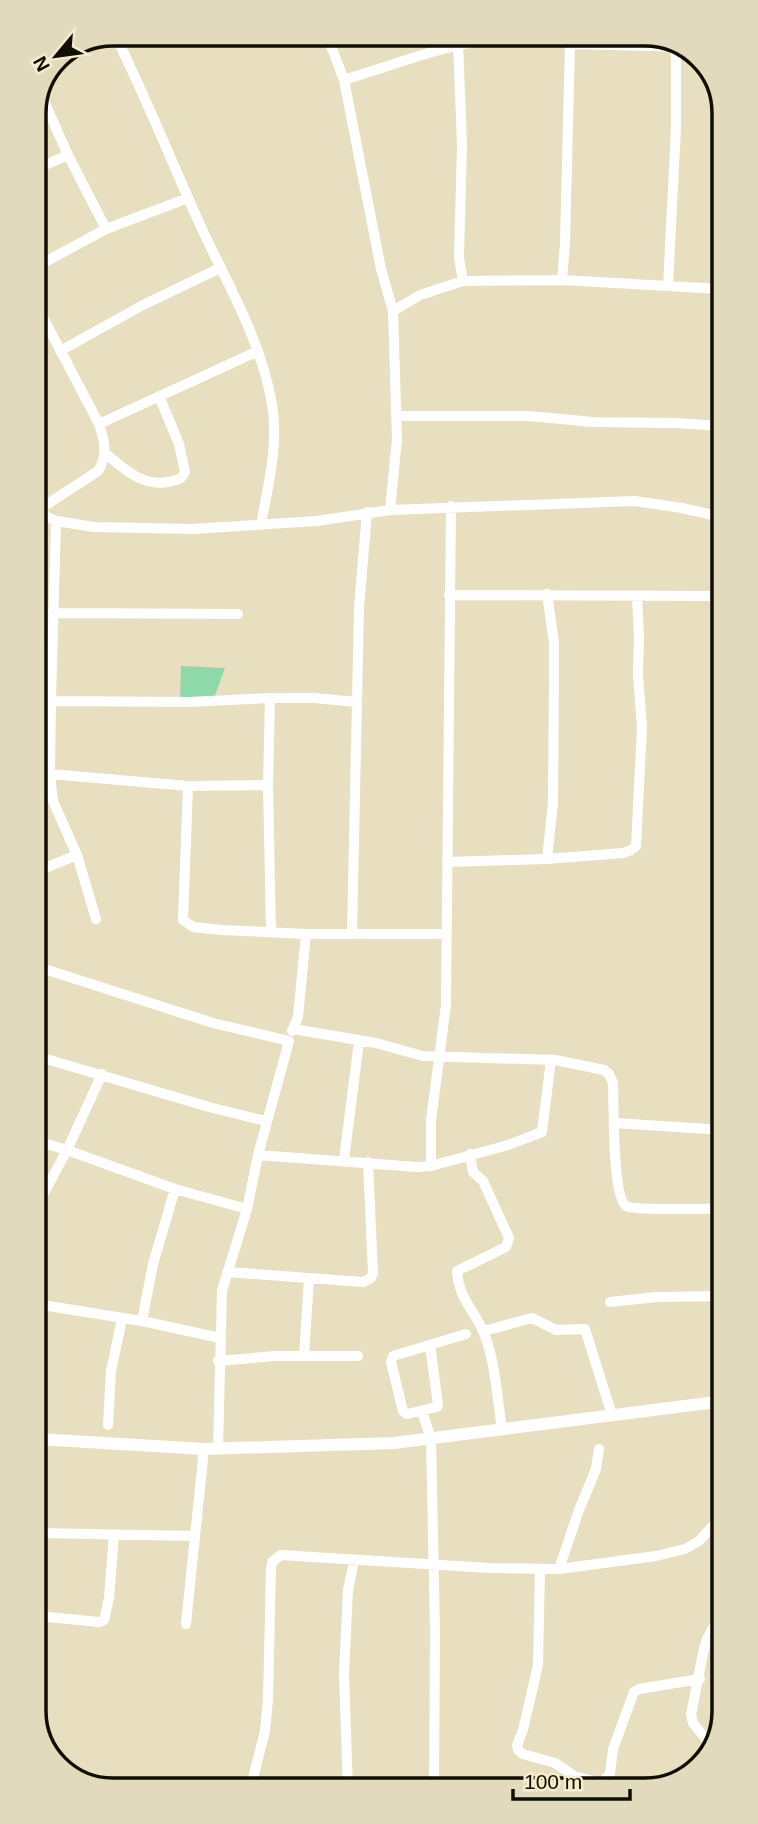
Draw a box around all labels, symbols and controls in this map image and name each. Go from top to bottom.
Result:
north arrow [21,21,91,91]
text: N [29,53,54,75]
scale bar [513,1758,630,1802]
text: 100 m [524,1770,582,1793]

